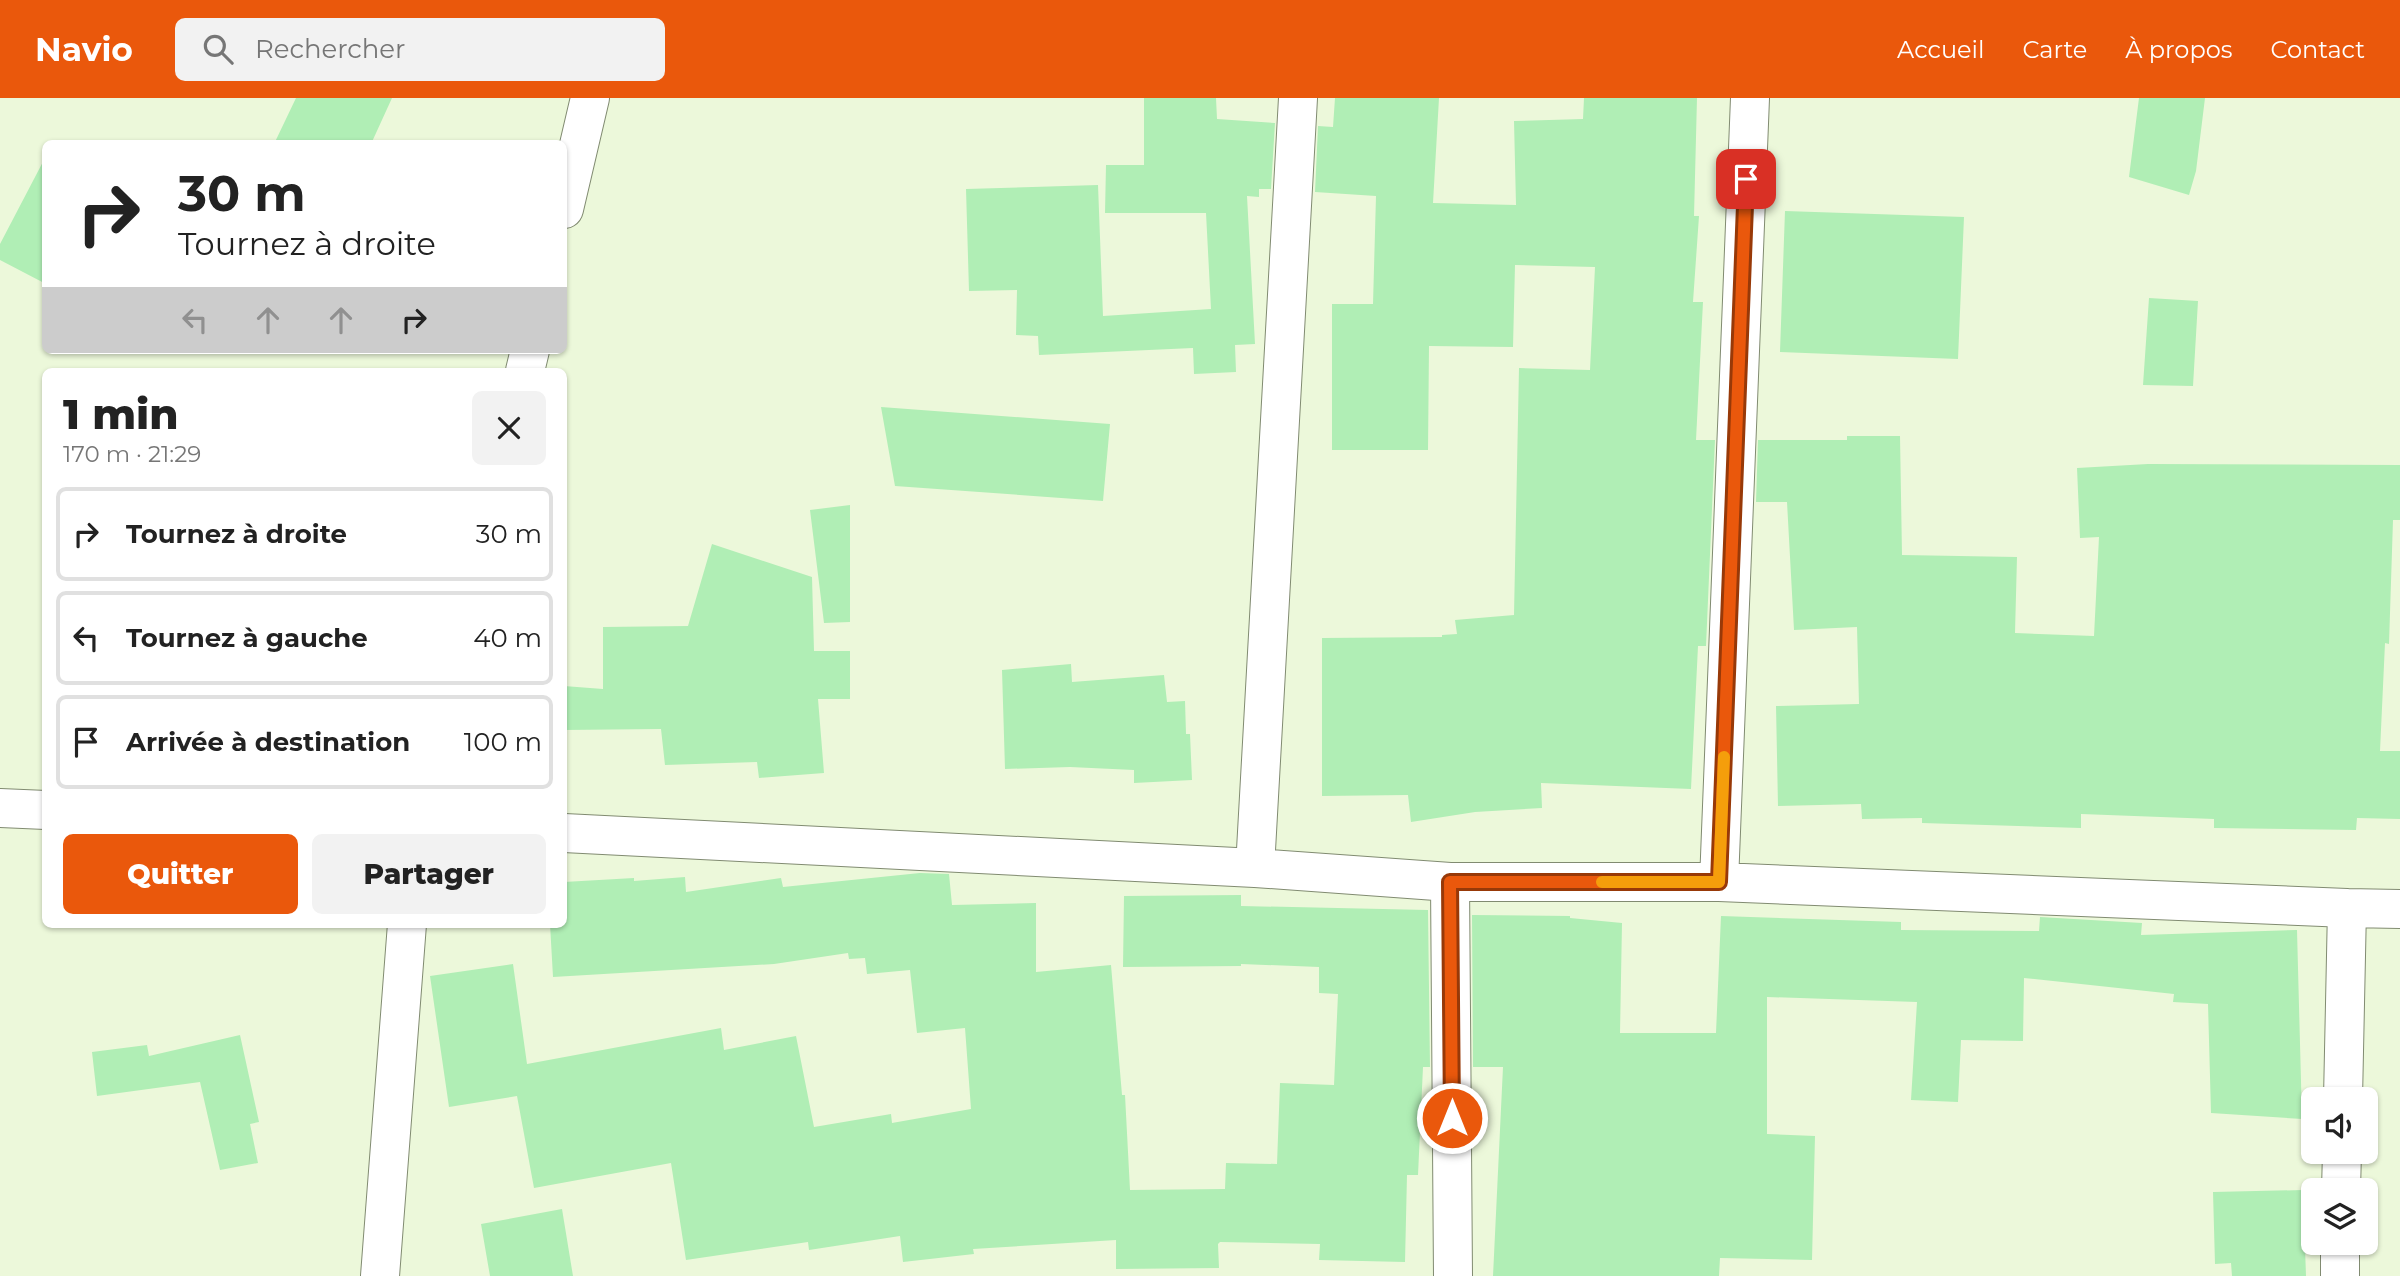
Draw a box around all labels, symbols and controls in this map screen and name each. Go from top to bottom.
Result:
search box [175,18,665,81]
text: Navio [35,29,133,69]
icon: search [199,30,237,68]
text: Rechercher [255,33,405,65]
text: Accueil [1897,35,1984,64]
text: Carte [2022,35,2087,64]
text: À propos [2125,35,2232,64]
text: Contact [2270,35,2365,64]
pin [1716,149,1776,209]
icon: arrive [1727,160,1765,198]
text: 30 m [178,164,306,223]
icon: right [63,168,154,259]
text: Tournez à droite [178,224,436,263]
icon: left [176,301,214,339]
icon: ahead [249,301,287,339]
icon: ahead [322,301,360,339]
icon: right [395,301,433,339]
text: 1 min [63,388,179,440]
button: close [472,391,546,465]
text: 170 m · 21:29 [63,440,201,468]
icon: right [67,515,105,553]
text: Tournez à droite [126,518,347,550]
text: 30 m [476,518,542,550]
icon: left [67,619,105,657]
text: Tournez à gauche [126,622,368,654]
text: 40 m [473,622,542,654]
icon: arrive [67,723,105,761]
text: Arrivée à destination [126,726,410,758]
text: 100 m [464,726,542,758]
button: Quitter [63,834,298,914]
button: Partager [312,834,546,914]
position arrow [1415,1081,1489,1155]
map controls [2301,1087,2378,1255]
button: sound [2301,1087,2378,1164]
button: layers [2301,1178,2378,1255]

